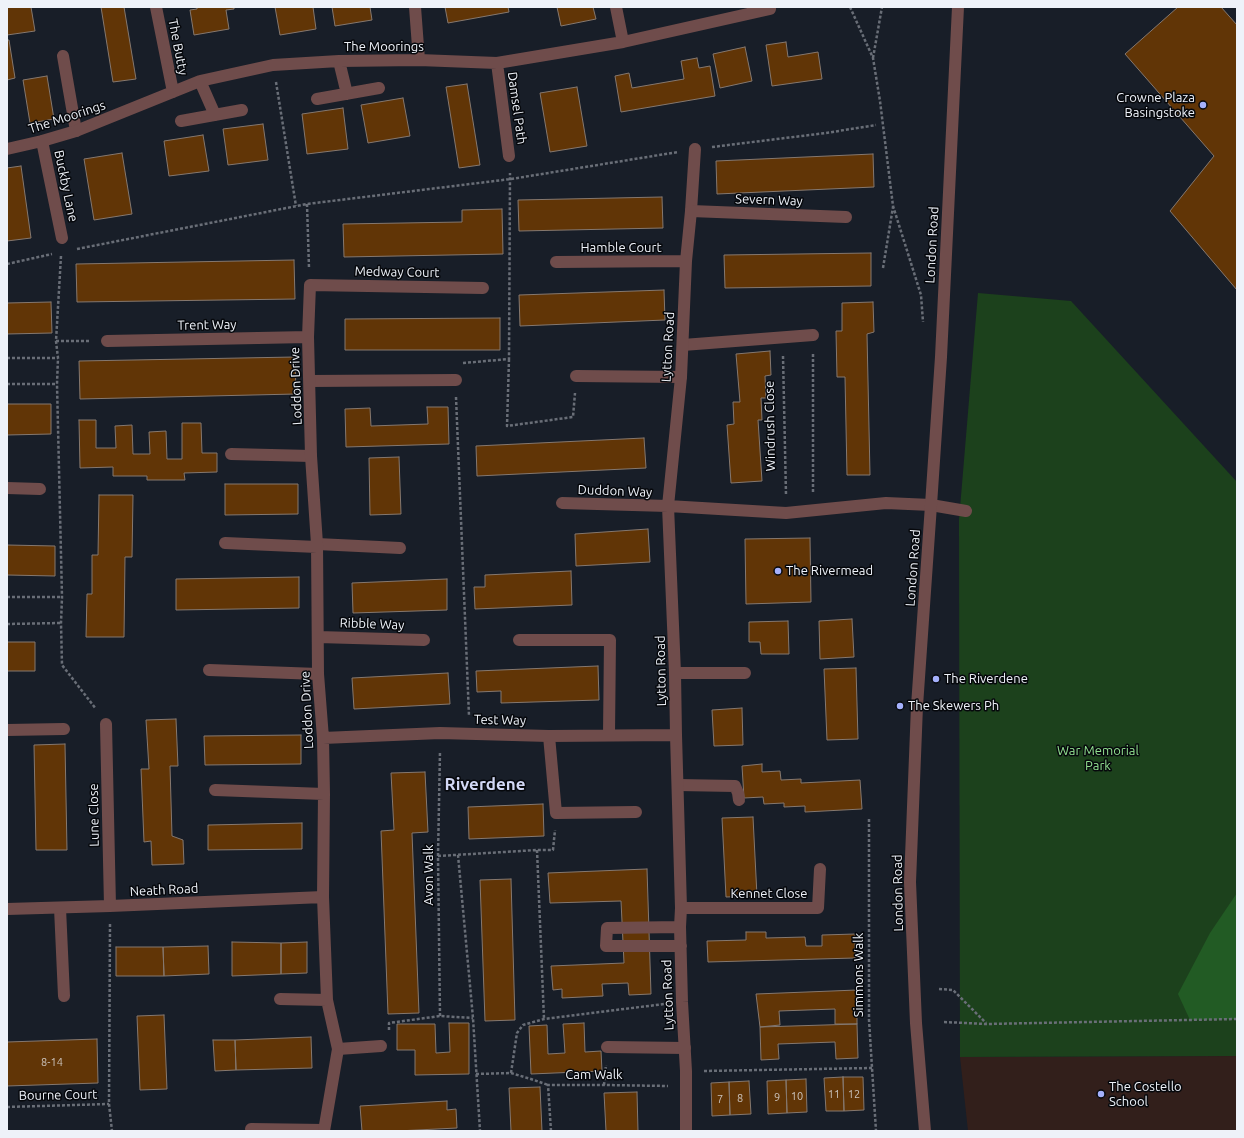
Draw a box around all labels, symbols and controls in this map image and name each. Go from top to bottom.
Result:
street label: The Butty [165,18,191,76]
street label: The Moorings [344,39,424,55]
street label: Damsel Path [504,71,530,145]
place label: Crowne Plaza Basingstoke [1116,90,1195,121]
street label: The Moorings [27,97,107,137]
marker: Crowne Plaza Basingstoke [1198,100,1208,110]
street label: Buckby Lane [51,149,81,223]
street label: Severn Way [735,191,803,209]
street label: London Road [922,206,942,284]
street label: Hamble Court [580,240,662,256]
street label: Medway Court [354,263,440,281]
street label: Lytton Road [658,311,678,383]
street label: Trent Way [177,317,237,333]
street label: Loddon Drive [287,347,305,425]
street label: Windrush Close [761,381,779,471]
street label: Duddon Way [577,482,653,500]
street label: London Road [903,529,923,607]
place label: The Rivermead [786,563,873,579]
marker: The Rivermead [773,566,783,576]
street label: Ribble Way [339,615,405,633]
street label: Lytton Road [653,635,669,707]
street label: Loddon Drive [297,671,317,749]
place label: The Riverdene [944,671,1028,687]
marker: The Riverdene [931,674,941,684]
place label: The Skewers Ph [908,698,999,714]
marker: The Skewers Ph [895,701,905,711]
street label: Test Way [474,712,526,728]
park label: War Memorial Park [1057,743,1139,774]
district label: Riverdene [445,774,525,794]
street label: Lune Close [86,783,102,847]
street label: Avon Walk [421,844,437,906]
street label: London Road [890,854,906,932]
street label: Neath Road [129,880,199,900]
street label: Kennet Close [731,886,807,902]
street label: Simmons Walk [851,933,867,1017]
street label: Lytton Road [659,959,677,1031]
house number: 8-14 [41,1055,63,1069]
street label: Cam Walk [565,1067,623,1083]
place label: The Costello School [1109,1079,1182,1110]
street label: Bourne Court [18,1087,98,1103]
house number: 11 [828,1087,840,1101]
house number: 12 [848,1087,860,1101]
house number: 10 [791,1089,803,1103]
marker: The Costello School [1096,1089,1106,1099]
house number: 9 [774,1090,780,1104]
house number: 8 [737,1091,743,1105]
house number: 7 [717,1092,723,1106]

